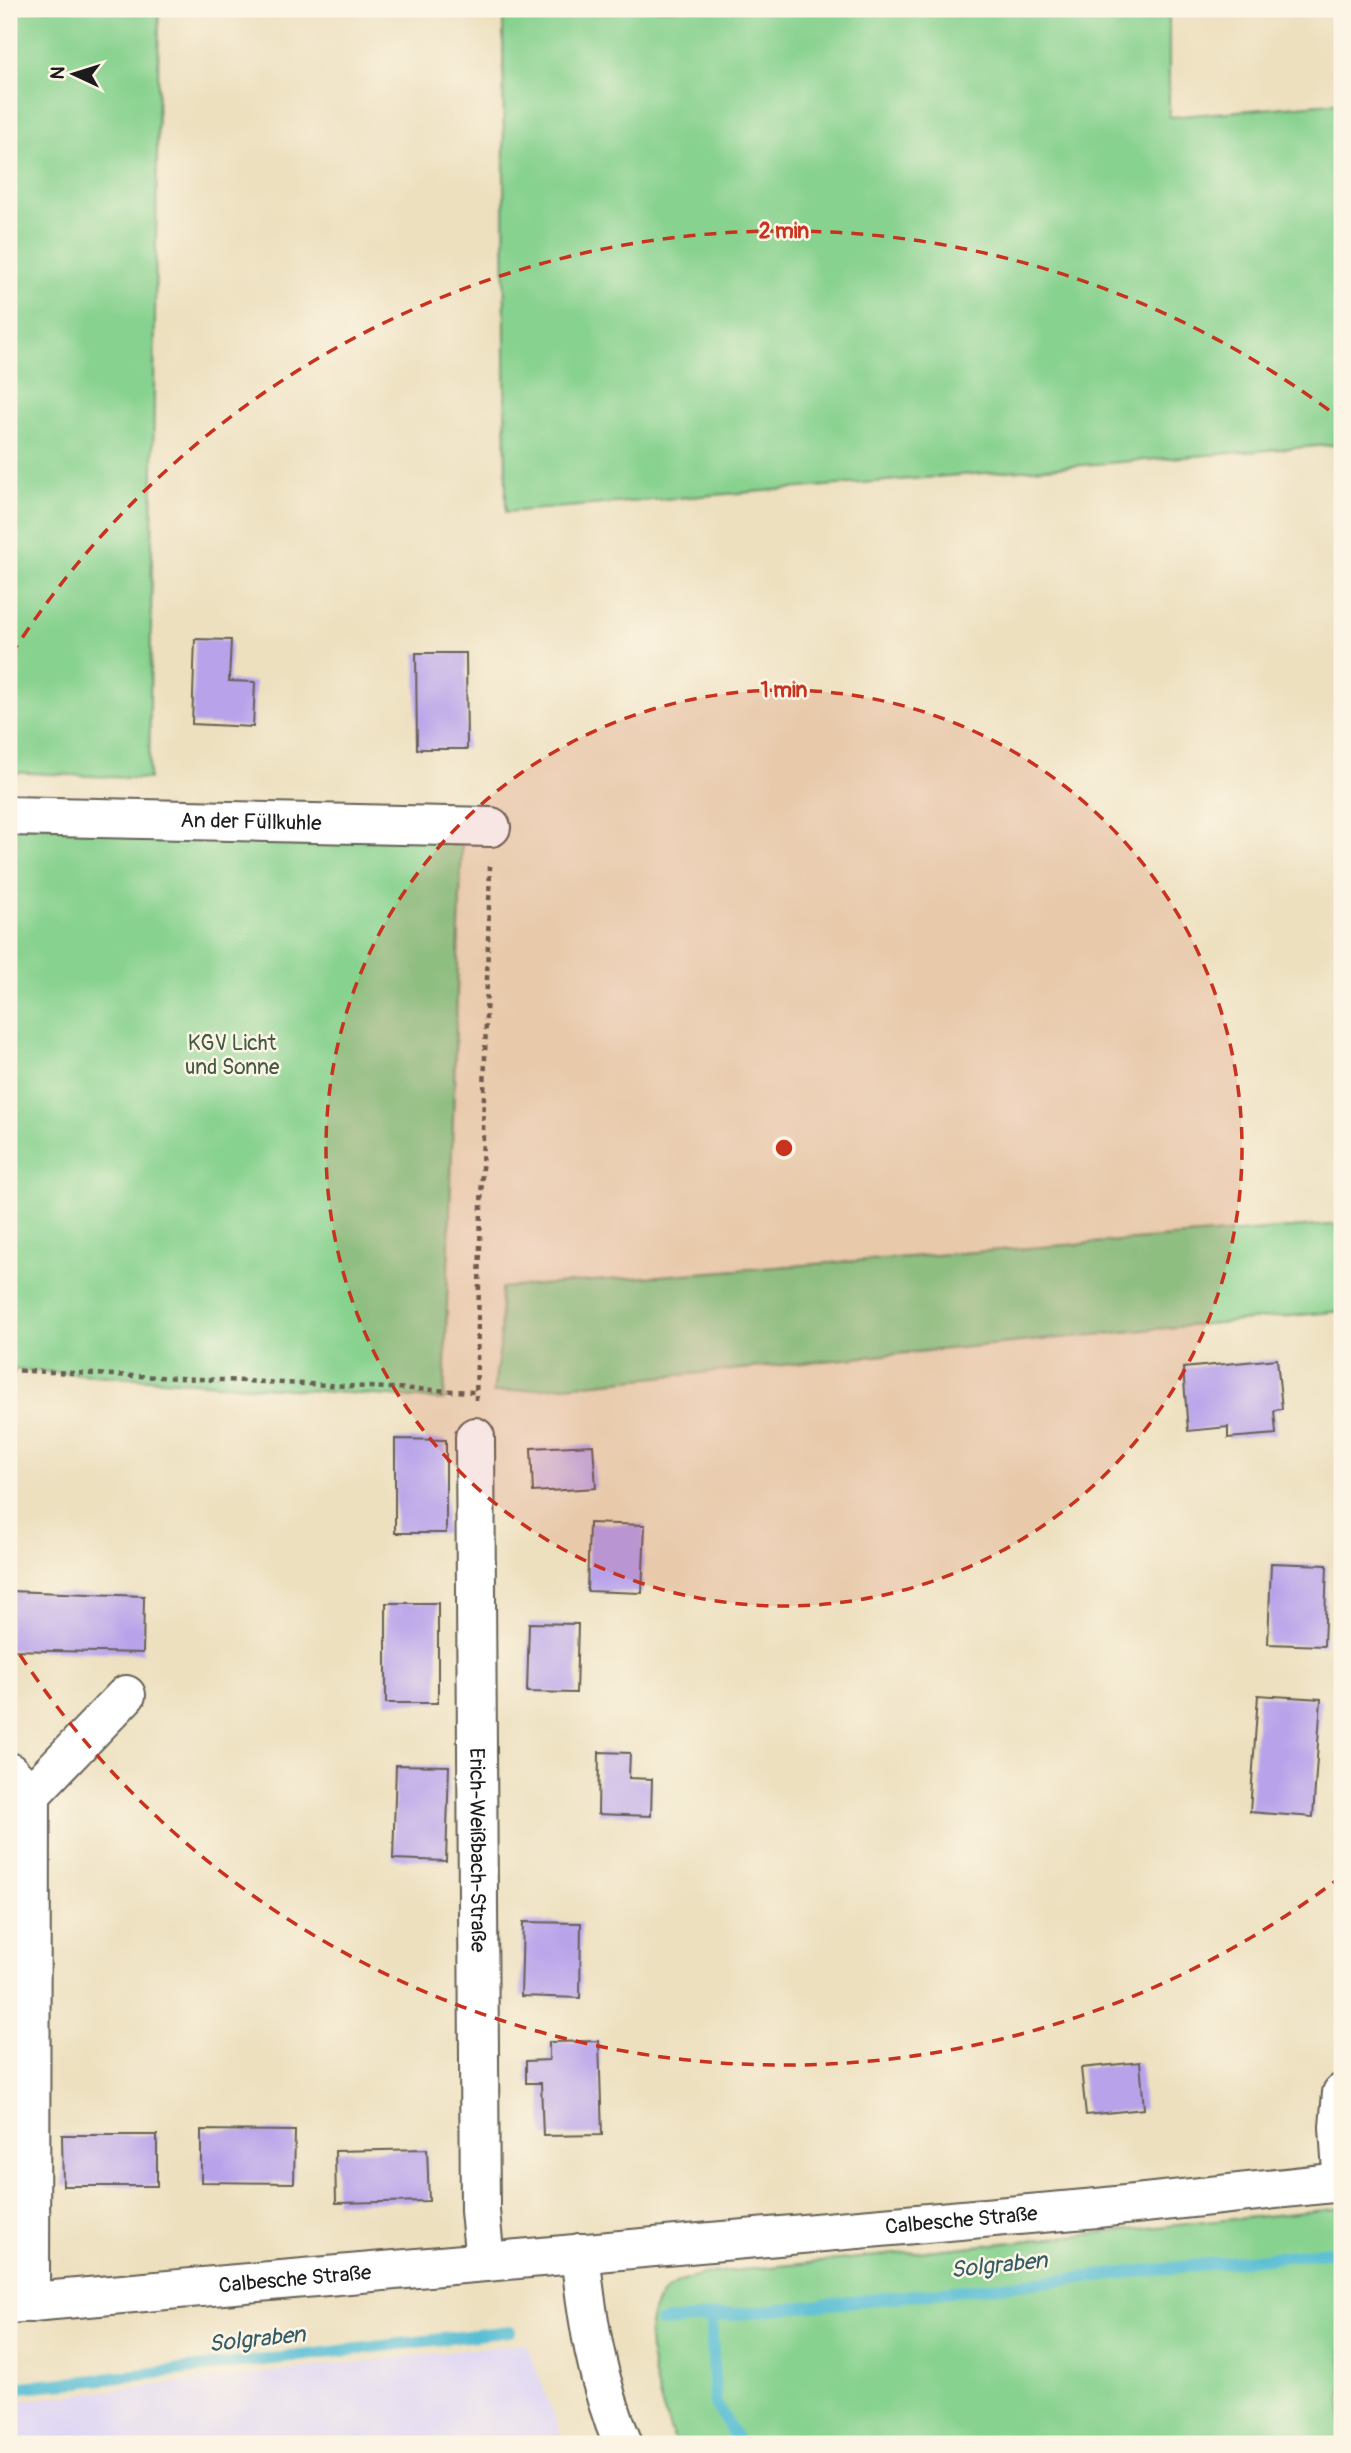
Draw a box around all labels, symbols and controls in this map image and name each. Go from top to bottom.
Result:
north arrow [38,38,108,108]
text: N [46,65,70,80]
text: 2 min [759,218,809,245]
text: 1 min [761,677,808,704]
street label: An der Füllkuhle [180,806,322,837]
park label: KGV Licht und Sonne [185,1030,280,1081]
centre of rings [772,1136,796,1160]
street label: Erich-Weißbach-Straße [464,1748,492,1953]
street label: Calbesche Straße [884,2200,1039,2240]
water label: Solgraben [949,2245,1050,2284]
street label: Calbesche Straße [217,2259,373,2299]
water label: Solgraben [207,2319,308,2358]

